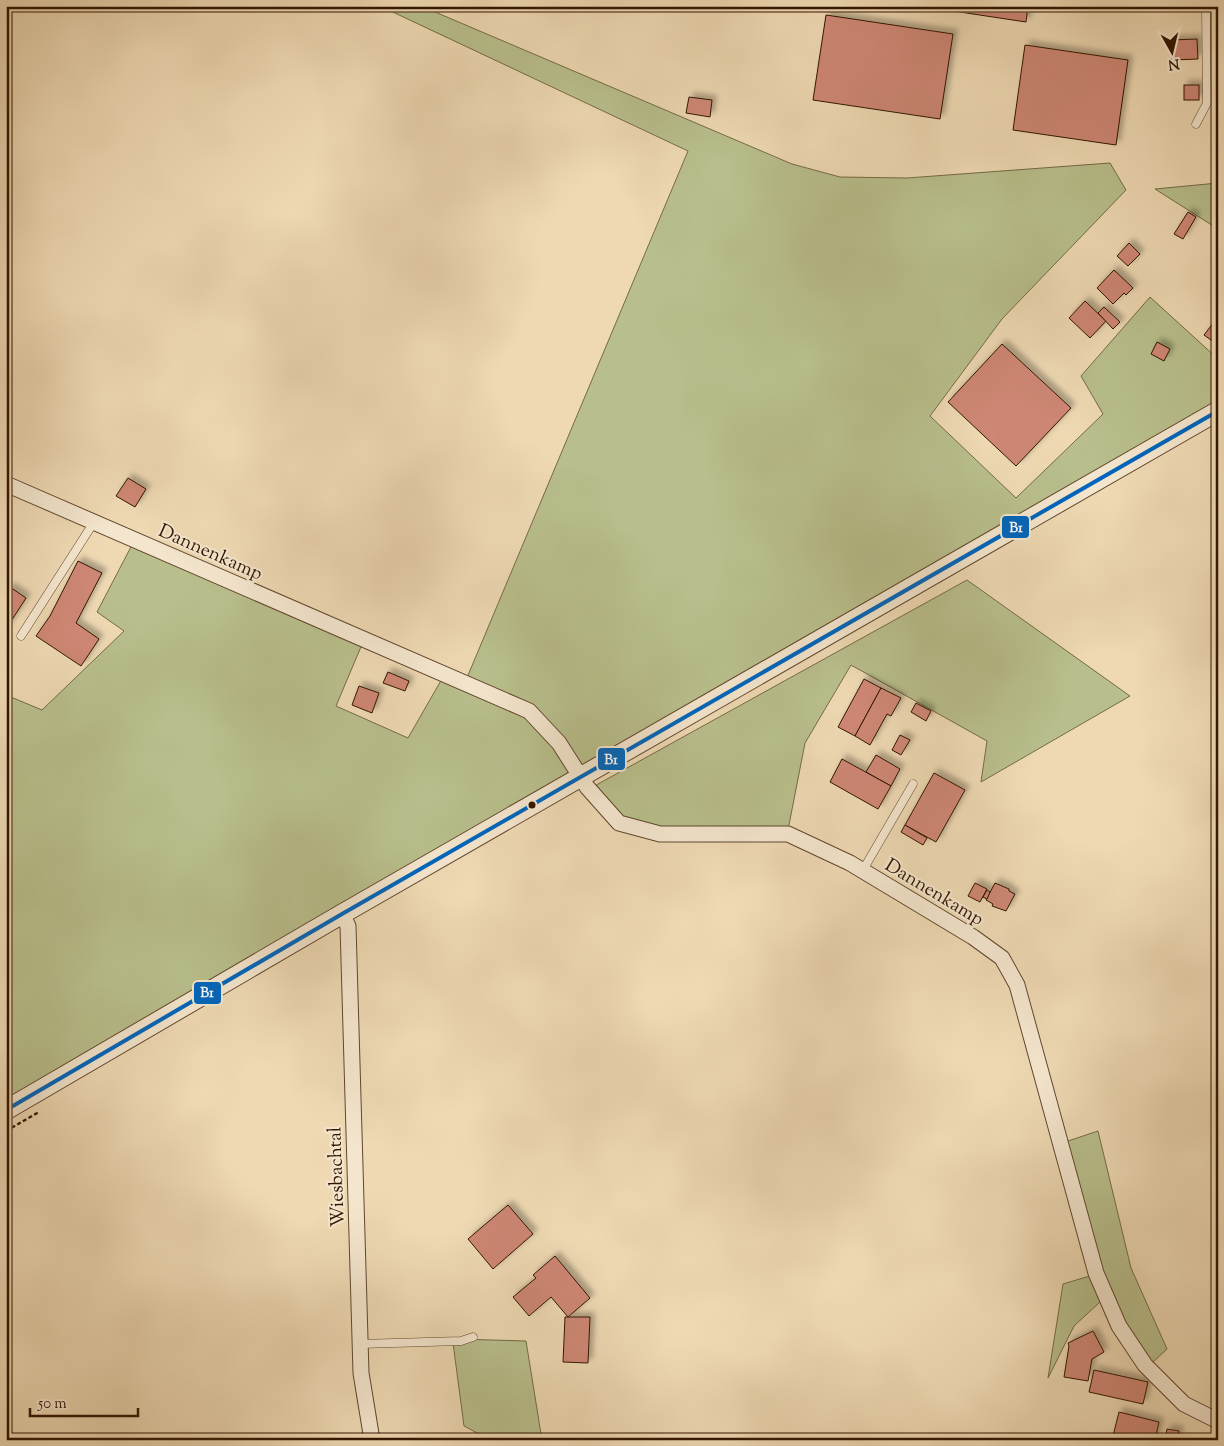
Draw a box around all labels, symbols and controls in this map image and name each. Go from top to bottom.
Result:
north arrow [1146,28,1196,78]
text: N [1167,52,1180,74]
line badge: B1 [1001,515,1030,539]
street label: Dannenkamp [154,518,266,588]
text: B1 [1009,519,1023,539]
line badge: B1 [597,747,626,771]
text: B1 [604,751,618,771]
unlabelled marker [527,800,537,810]
street label: Dannenkamp [879,853,988,933]
line badge: B1 [193,981,222,1005]
text: B1 [200,984,214,1004]
street label: Wiesbachtal [322,1126,353,1228]
scale bar [30,1386,138,1418]
text: 50 m [37,1394,67,1415]

